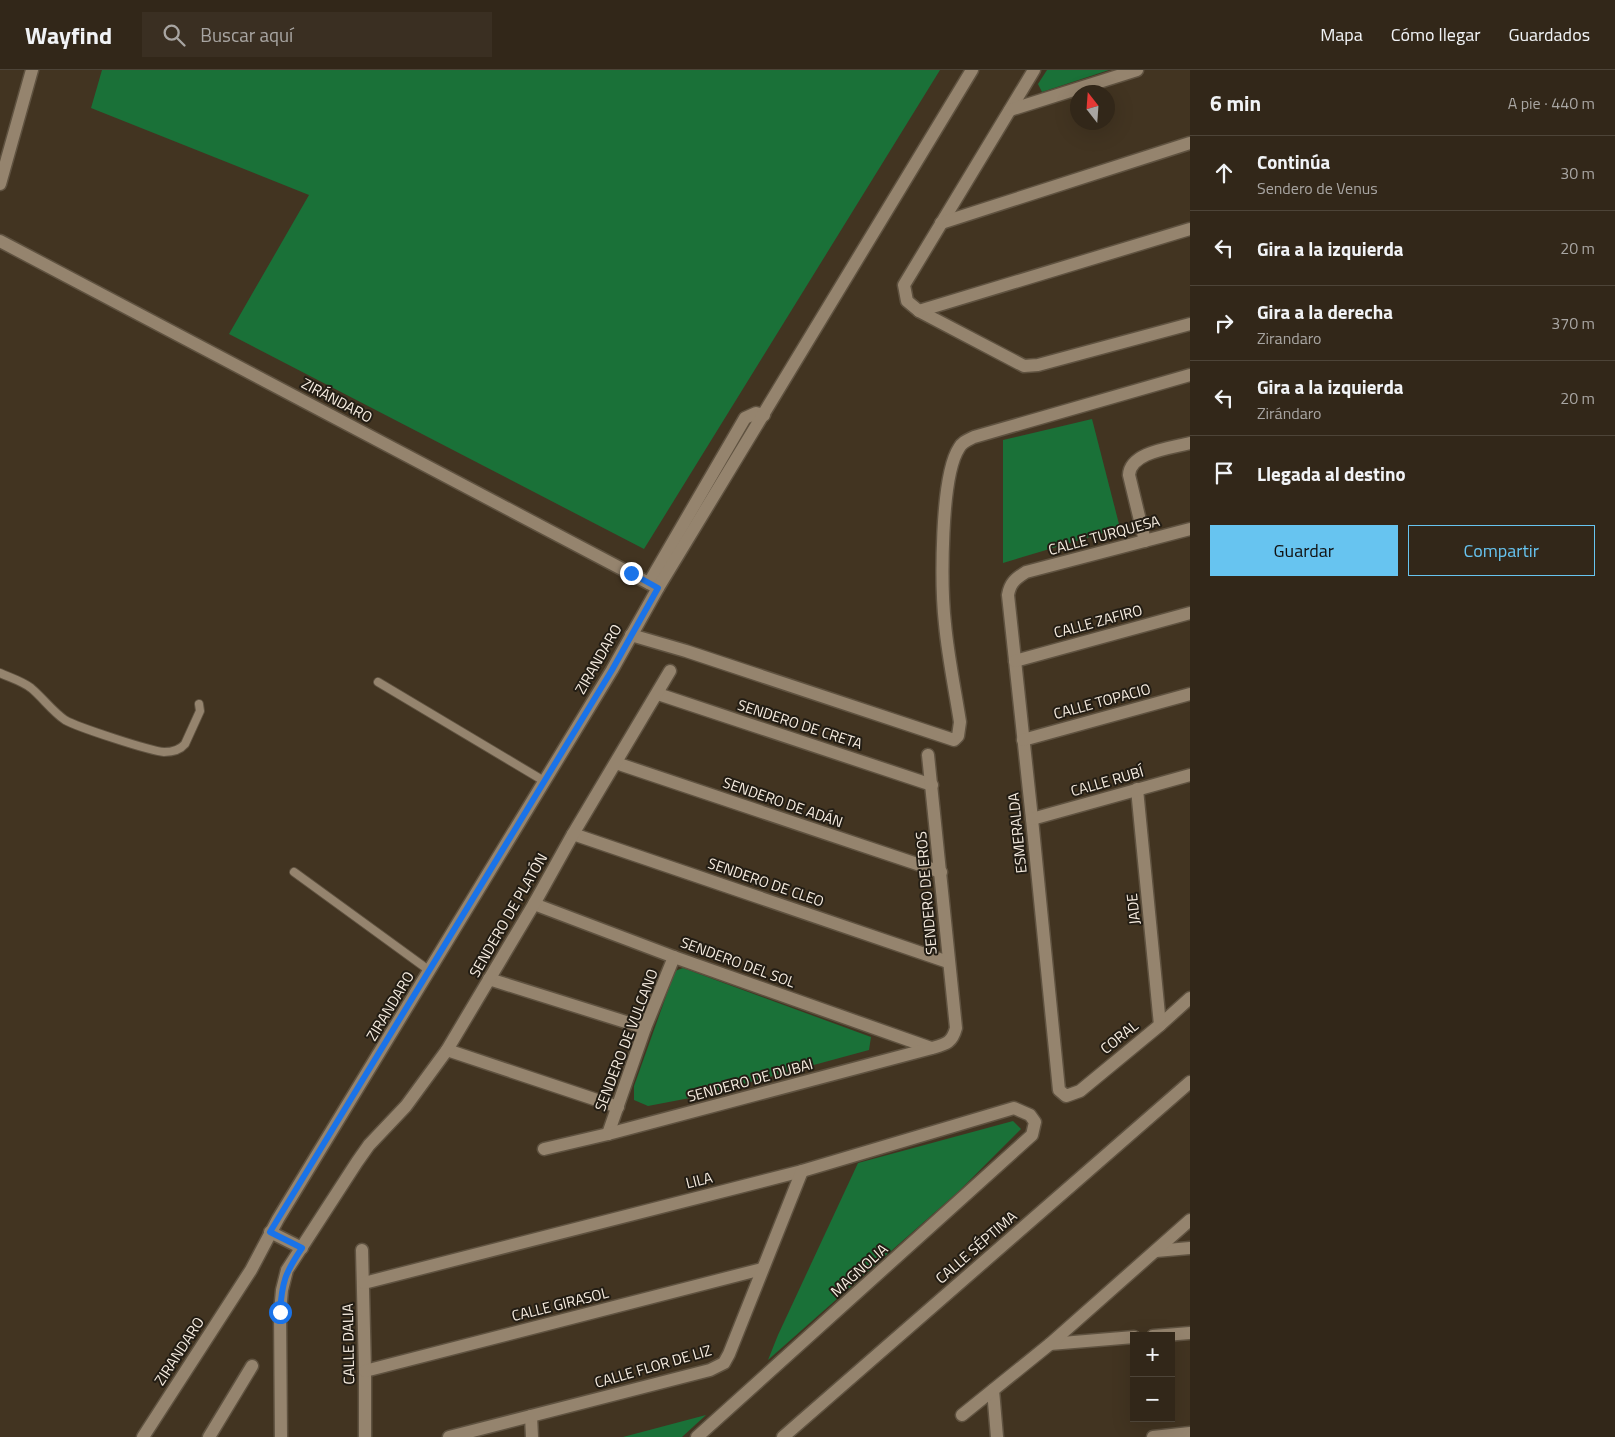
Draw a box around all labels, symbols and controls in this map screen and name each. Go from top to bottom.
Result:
search box [142,12,492,57]
text: Wayfind [25,17,112,53]
text: Buscar aquí [200,20,293,49]
icon: search [160,21,188,49]
text: Mapa [1320,21,1363,48]
text: Cómo llegar [1391,21,1480,48]
text: Guardados [1508,21,1590,48]
north arrow [1070,85,1115,130]
text: 6 min [1210,87,1261,119]
text: A pie · 440 m [1508,91,1595,115]
text: Continúa [1257,147,1330,176]
icon: ahead [1210,159,1238,187]
text: 30 m [1560,161,1595,185]
text: Sendero de Venus [1257,176,1378,200]
icon: left [1210,234,1238,262]
text: Gira a la izquierda [1257,234,1404,263]
text: 20 m [1560,236,1595,260]
text: Gira a la derecha [1257,297,1393,326]
icon: right [1210,309,1238,337]
text: 370 m [1551,311,1595,335]
text: Zirandaro [1257,326,1322,350]
street label: ZIRÁNDARO [297,372,377,428]
text: Gira a la izquierda [1257,372,1404,401]
icon: left [1210,384,1238,412]
text: 20 m [1560,386,1595,410]
text: Zirándaro [1257,401,1322,425]
icon: arrive [1210,459,1238,487]
text: Llegada al destino [1257,459,1406,488]
street label: CALLE TURQUESA [1046,509,1162,561]
button: Guardar [1210,525,1398,576]
button: Compartir [1408,525,1595,576]
route end [620,562,643,585]
street label: CALLE ZAFIRO [1051,598,1145,644]
street label: ZIRANDARO [569,620,627,698]
street label: CALLE TOPACIO [1051,677,1153,725]
street label: SENDERO DE CRETA [735,693,865,755]
street label: CALLE RUBÍ [1068,760,1146,802]
street label: SENDERO DE ADÁN [720,771,846,833]
street label: ESMERALDA [1001,791,1033,874]
street label: SENDERO DE EROS [909,830,943,956]
street label: SENDERO DE PLATÓN [463,849,553,981]
street label: SENDERO DE CLEO [705,851,827,913]
street label: JADE [1120,892,1146,926]
street label: SENDERO DEL SOL [677,931,799,993]
street label: SENDERO DE VULCANO [588,965,664,1114]
street label: ZIRANDARO [360,967,420,1045]
street label: CORAL [1095,1014,1143,1060]
street label: SENDERO DE DUBAI [685,1052,815,1108]
street label: LILA [683,1166,715,1194]
street label: CALLE SÉPTIMA [930,1205,1022,1289]
street label: MAGNOLIA [825,1238,893,1302]
street label: CALLE GIRASOL [509,1281,611,1327]
route start [269,1301,292,1324]
street label: CALLE DALIA [336,1303,360,1385]
street label: ZIRANDARO [148,1312,210,1390]
map controls [1130,1332,1175,1422]
button: + [1130,1332,1175,1377]
street label: CALLE FLOR DE LIZ [592,1338,714,1394]
button: − [1130,1377,1175,1422]

